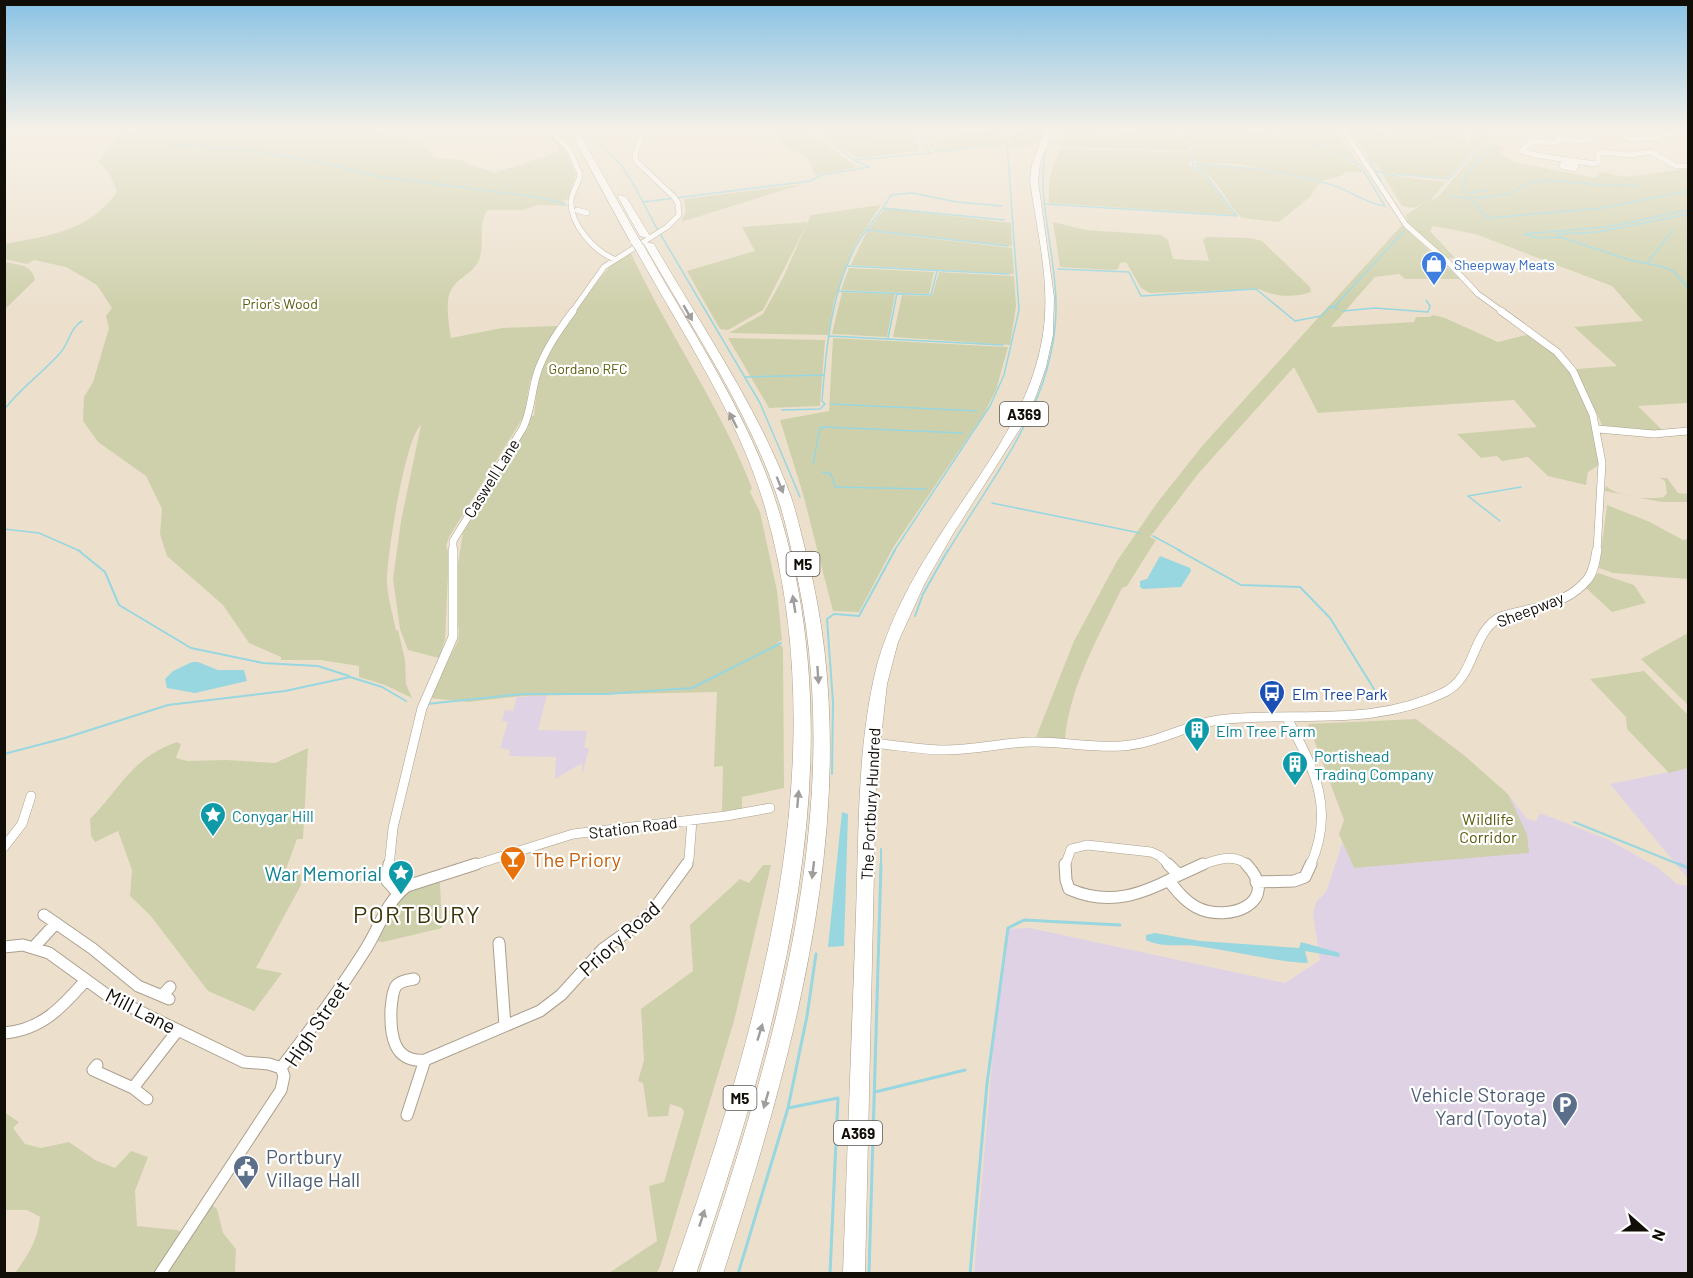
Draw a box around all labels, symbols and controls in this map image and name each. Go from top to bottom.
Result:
shop icon: Sheepway Meats [1419,249,1449,287]
place label: Sheepway Meats [1454,256,1555,273]
park label: Prior's Wood [242,295,318,312]
one-way arrow [683,305,694,321]
park label: Gordano RFC [549,360,627,377]
road number: A369 [1000,402,1048,426]
one-way arrow [728,411,738,428]
street label: Caswell Lane [459,435,523,521]
one-way arrow [775,476,785,494]
road number: M5 [786,552,820,576]
street label: Sheepway [1494,587,1567,630]
one-way arrow [789,595,798,614]
one-way arrow [813,666,823,685]
bus stop icon: Elm Tree Park [1257,678,1287,716]
place label: Elm Tree Park [1292,684,1388,703]
building icon: Elm Tree Farm [1182,715,1212,753]
place label: Elm Tree Farm [1216,721,1316,740]
street label: The Portbury Hundred [857,727,883,881]
place label: Portishead Trading Company [1314,746,1435,783]
building icon: Portishead Trading Company [1280,749,1310,787]
one-way arrow [794,789,803,808]
place icon: Conygar Hill [198,800,228,838]
place label: Conygar Hill [232,806,314,825]
park label: Wildlife Corridor [1459,809,1517,846]
street label: Station Road [588,812,678,842]
bar icon: The Priory [498,844,528,882]
place label: The Priory [532,847,621,871]
place icon: War Memorial [386,858,416,896]
one-way arrow [808,860,817,879]
place label: War Memorial [264,861,382,885]
street label: Priory Road [574,895,664,981]
district label: PORTBURY [353,899,481,928]
street label: High Street [279,976,353,1070]
street label: Mill Lane [102,982,180,1038]
one-way arrow [756,1023,765,1041]
place label: Vehicle Storage Yard (Toyota) [1411,1082,1547,1129]
road number: M5 [724,1086,756,1110]
parking icon: Vehicle Storage Yard (Toyota) [1550,1090,1580,1128]
one-way arrow [761,1091,770,1109]
road number: A369 [834,1121,882,1145]
place label: Portbury Village Hall [266,1144,360,1191]
public building icon: Portbury Village Hall [231,1153,261,1191]
north arrow [1615,1200,1675,1260]
one-way arrow [698,1209,708,1227]
text: N [1649,1227,1670,1244]

